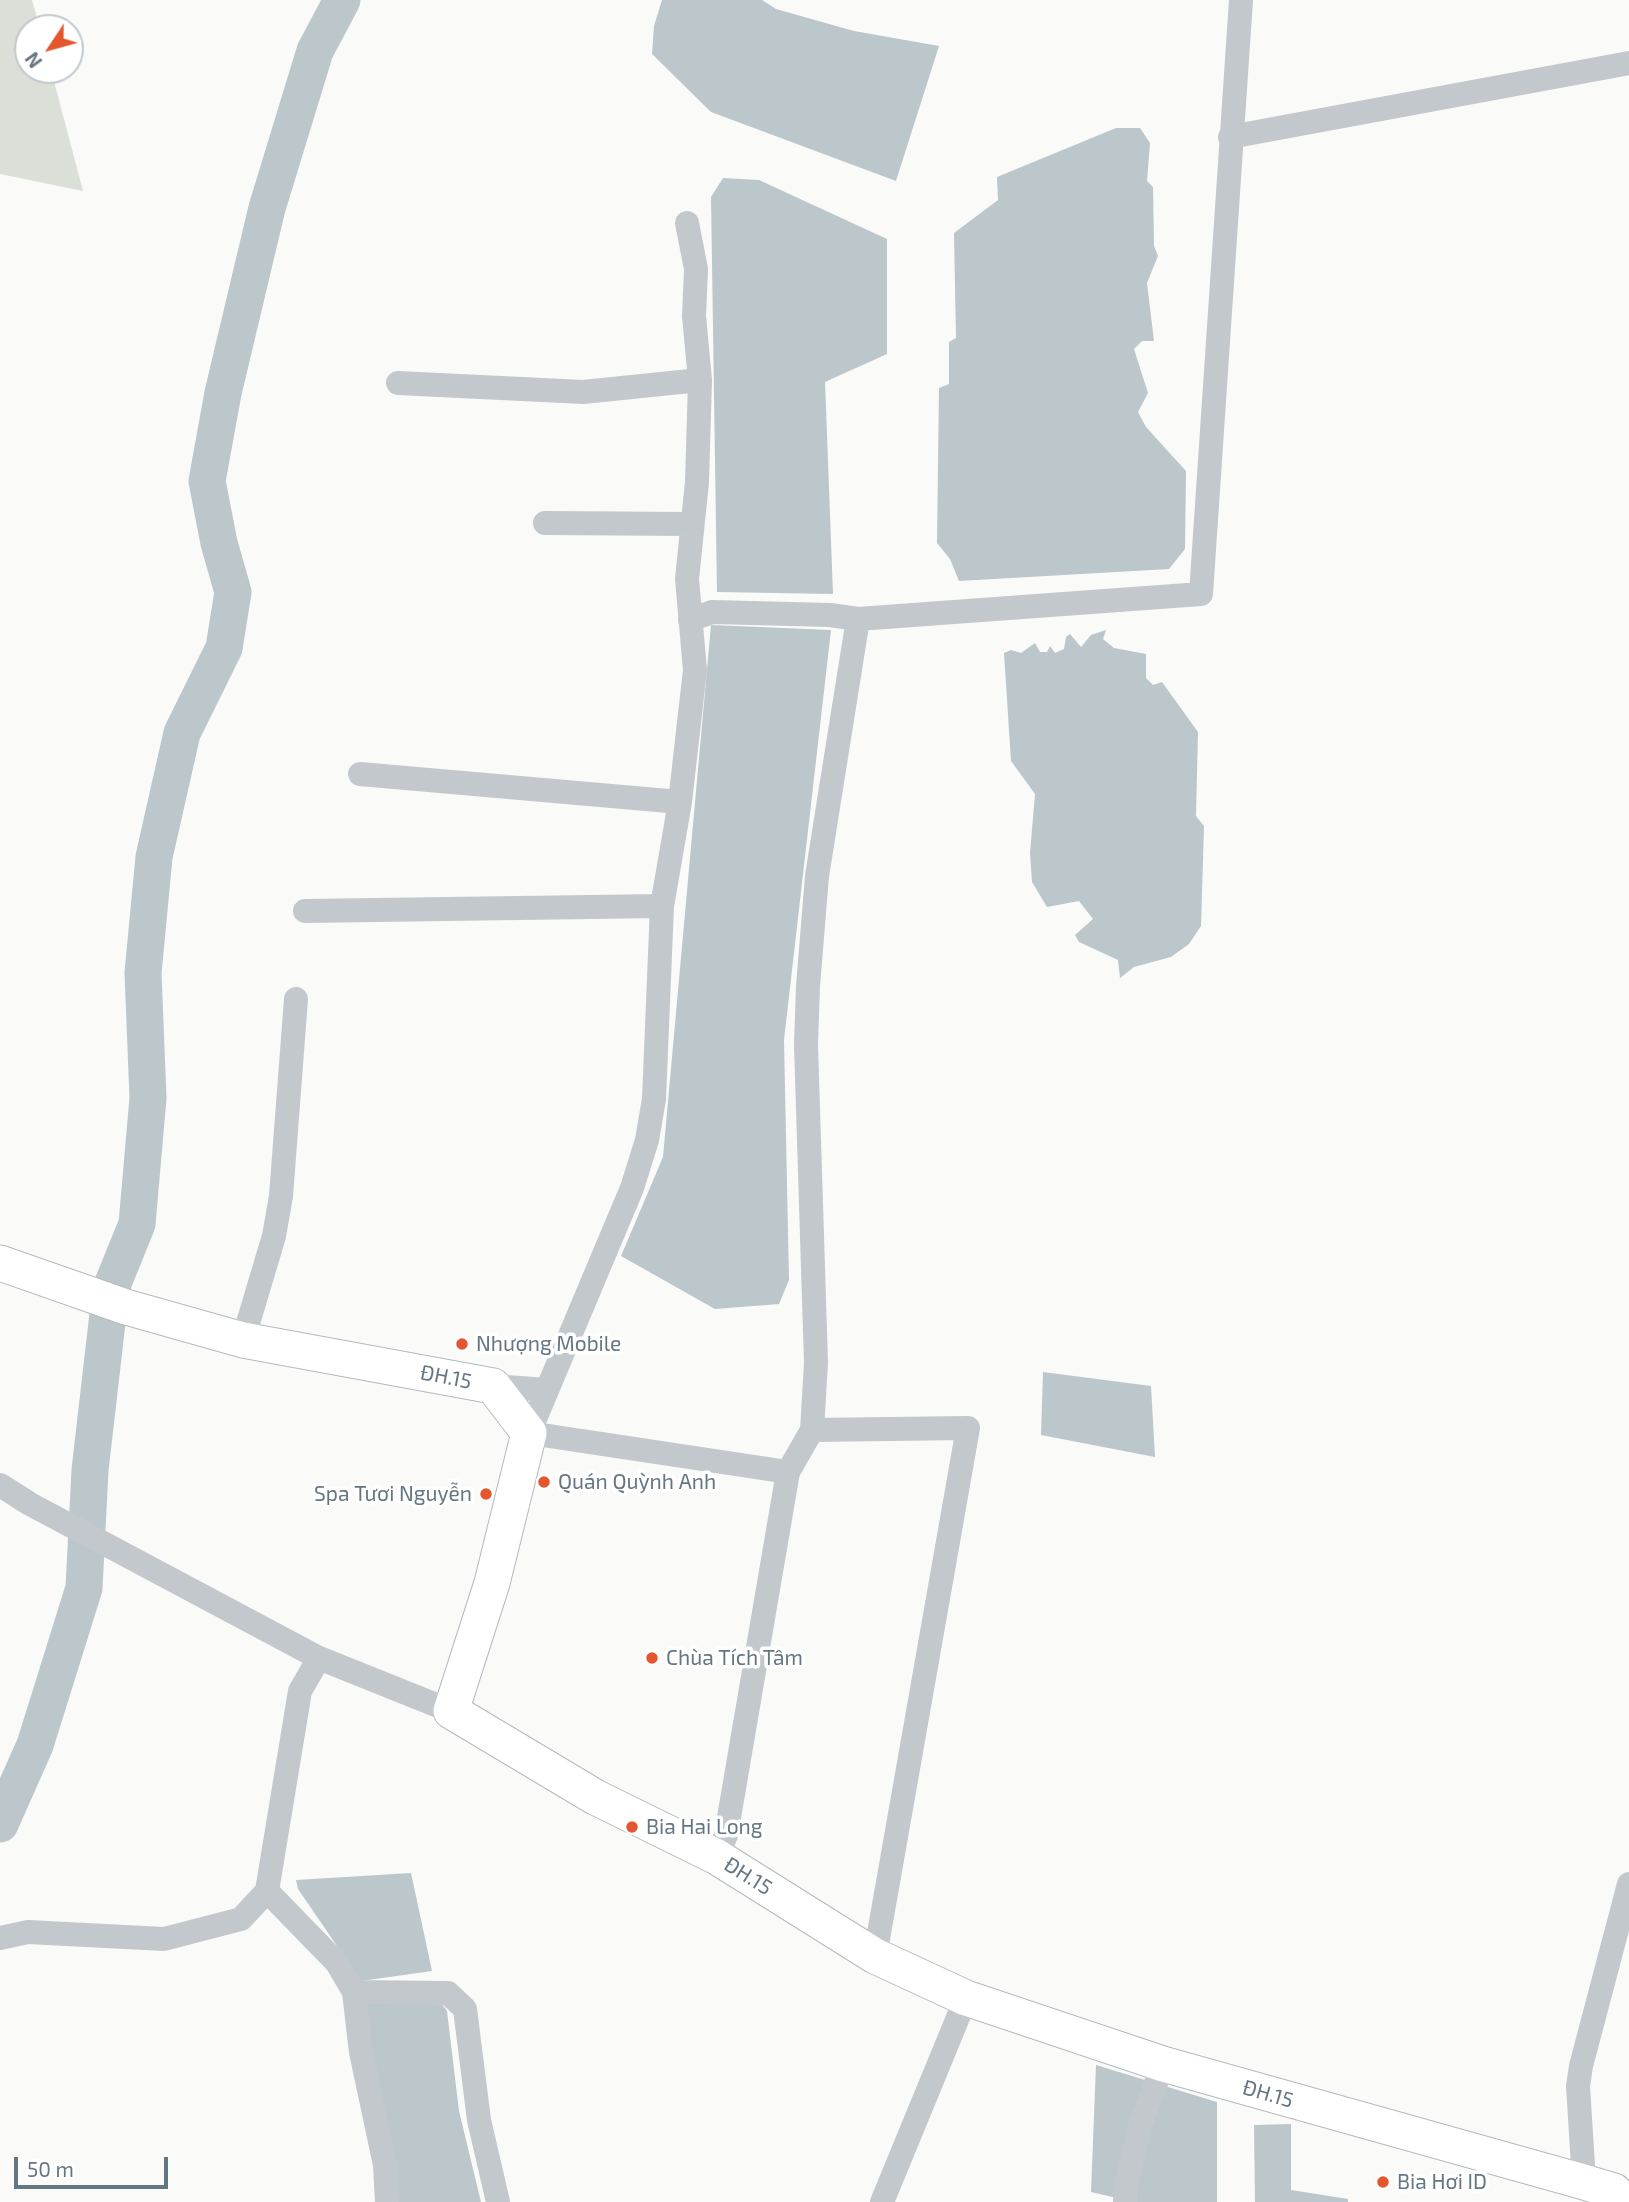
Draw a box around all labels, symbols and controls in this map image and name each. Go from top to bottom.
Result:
north arrow [14,14,84,84]
text: N [20,48,47,73]
place label: Nhượng Mobile [476,1331,621,1357]
marker: Nhượng Mobile [454,1336,470,1352]
street label: ĐH.15 [418,1360,474,1394]
place label: Quán Quỳnh Anh [558,1469,716,1495]
marker: Quán Quỳnh Anh [536,1474,552,1490]
place label: Spa Tươi Nguyễn [314,1481,472,1507]
marker: Spa Tươi Nguyễn [478,1486,494,1502]
place label: Chùa Tích Tâm [666,1645,803,1671]
marker: Chùa Tích Tâm [644,1650,660,1666]
place label: Bia Hai Long [646,1814,762,1840]
marker: Bia Hai Long [624,1819,640,1835]
street label: ĐH.15 [719,1852,777,1900]
street label: ĐH.15 [1240,2075,1296,2113]
scale bar [18,2142,172,2186]
text: 50 m [27,2156,74,2181]
place label: Bia Hơi ID [1397,2169,1487,2195]
marker: Bia Hơi ID [1375,2174,1391,2190]

